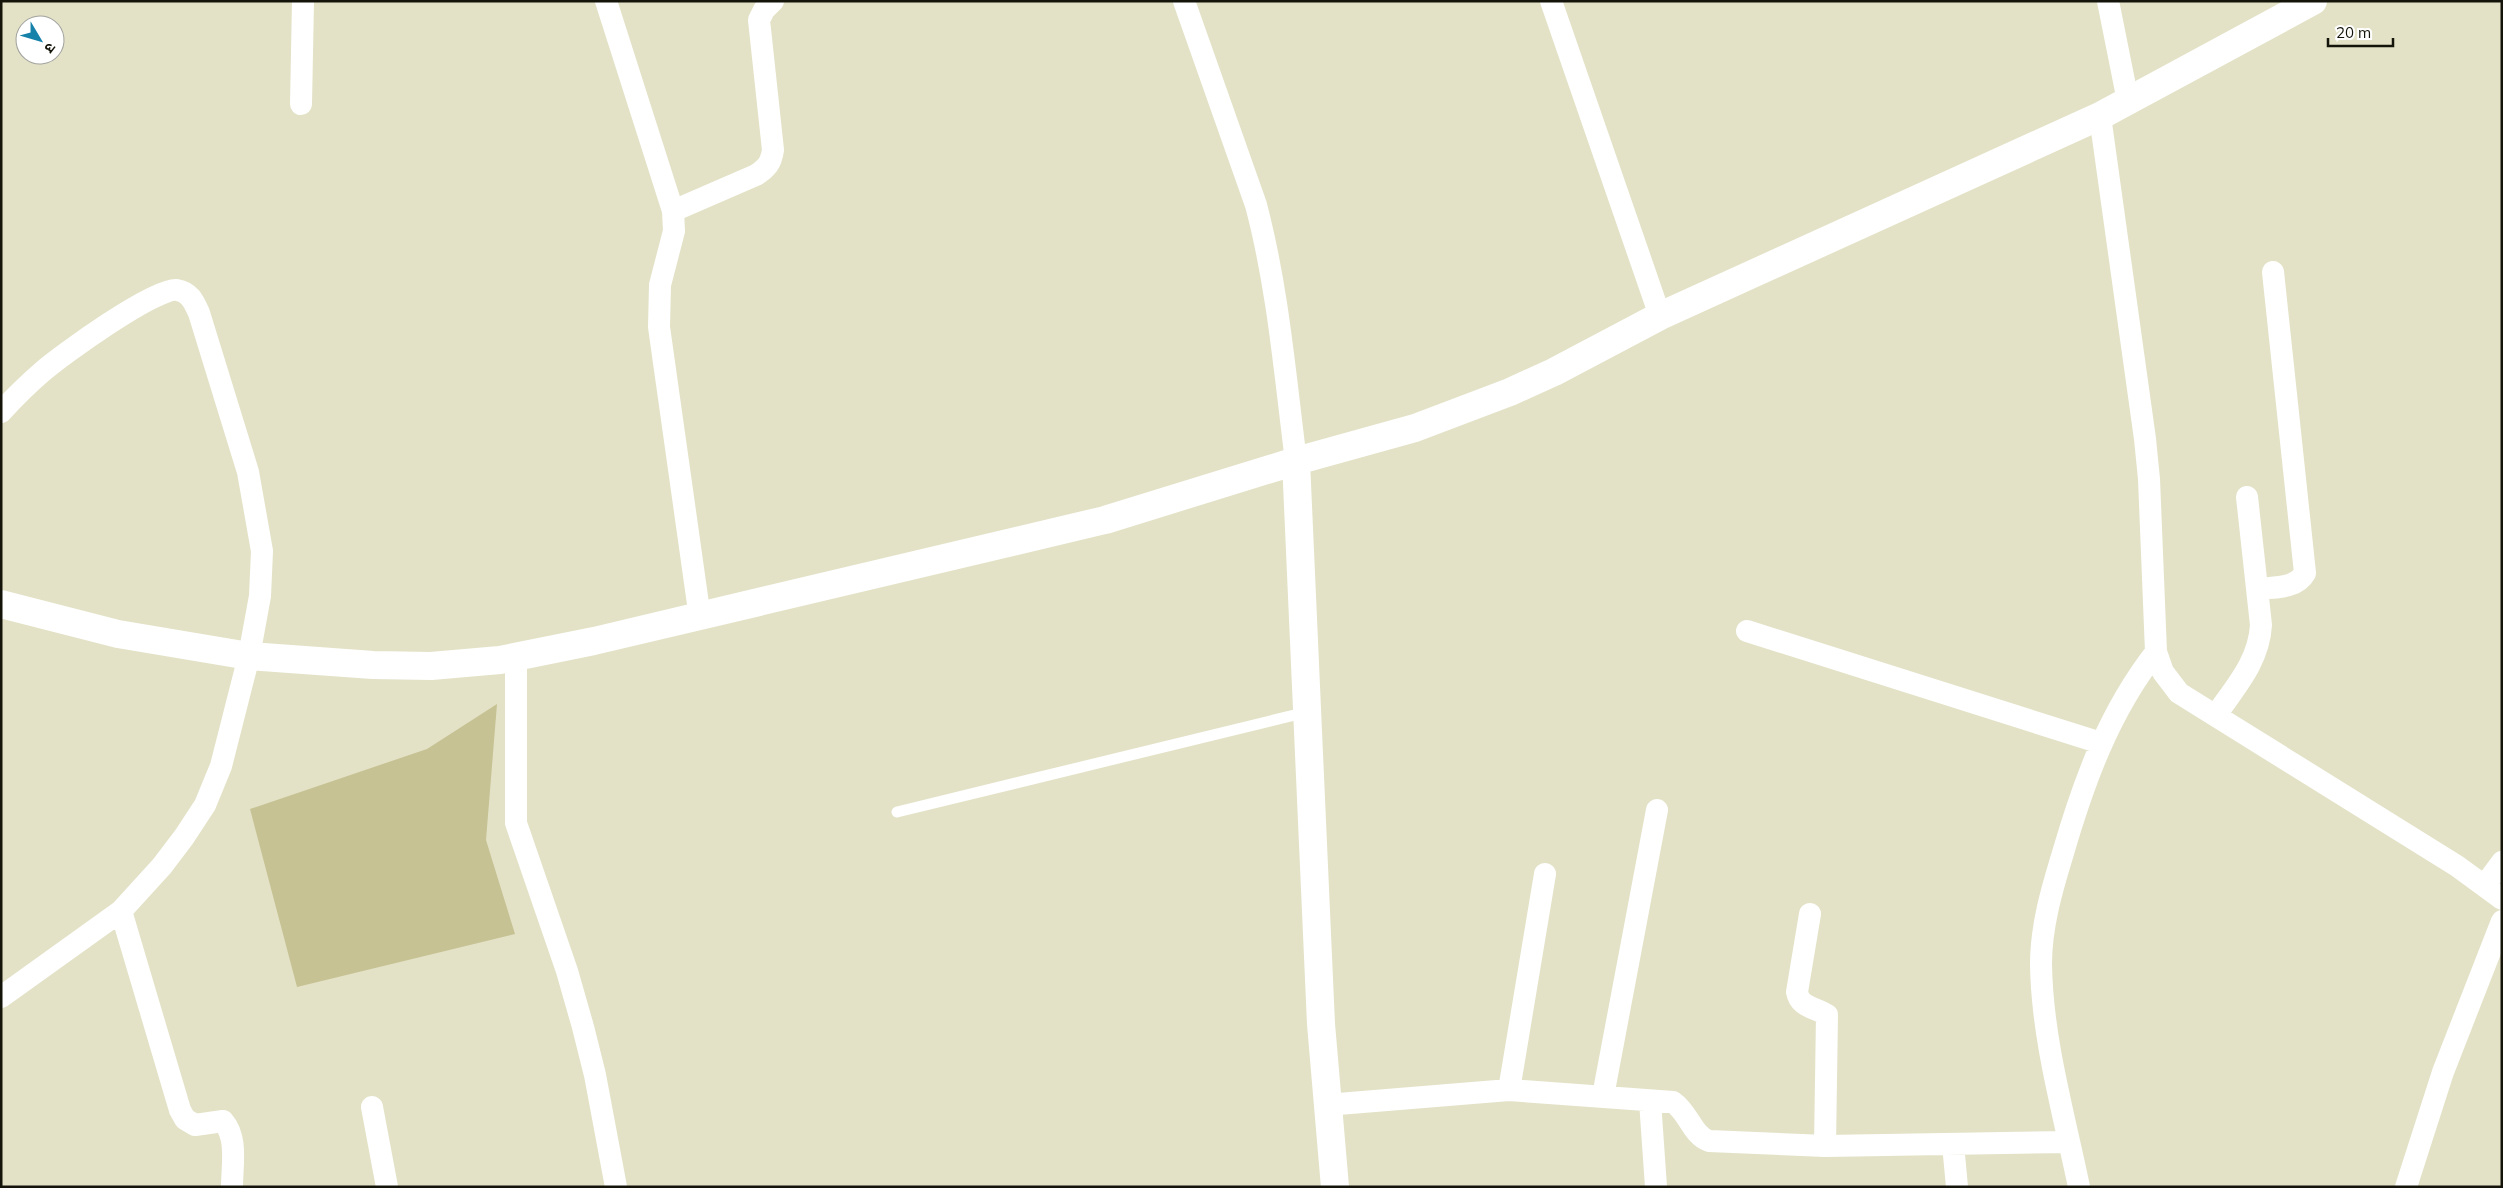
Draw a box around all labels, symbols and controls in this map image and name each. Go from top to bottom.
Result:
north arrow [15,15,65,65]
scale bar [2328,15,2393,47]
text: 20 m [2336,23,2371,42]
text: उ [40,39,60,57]

